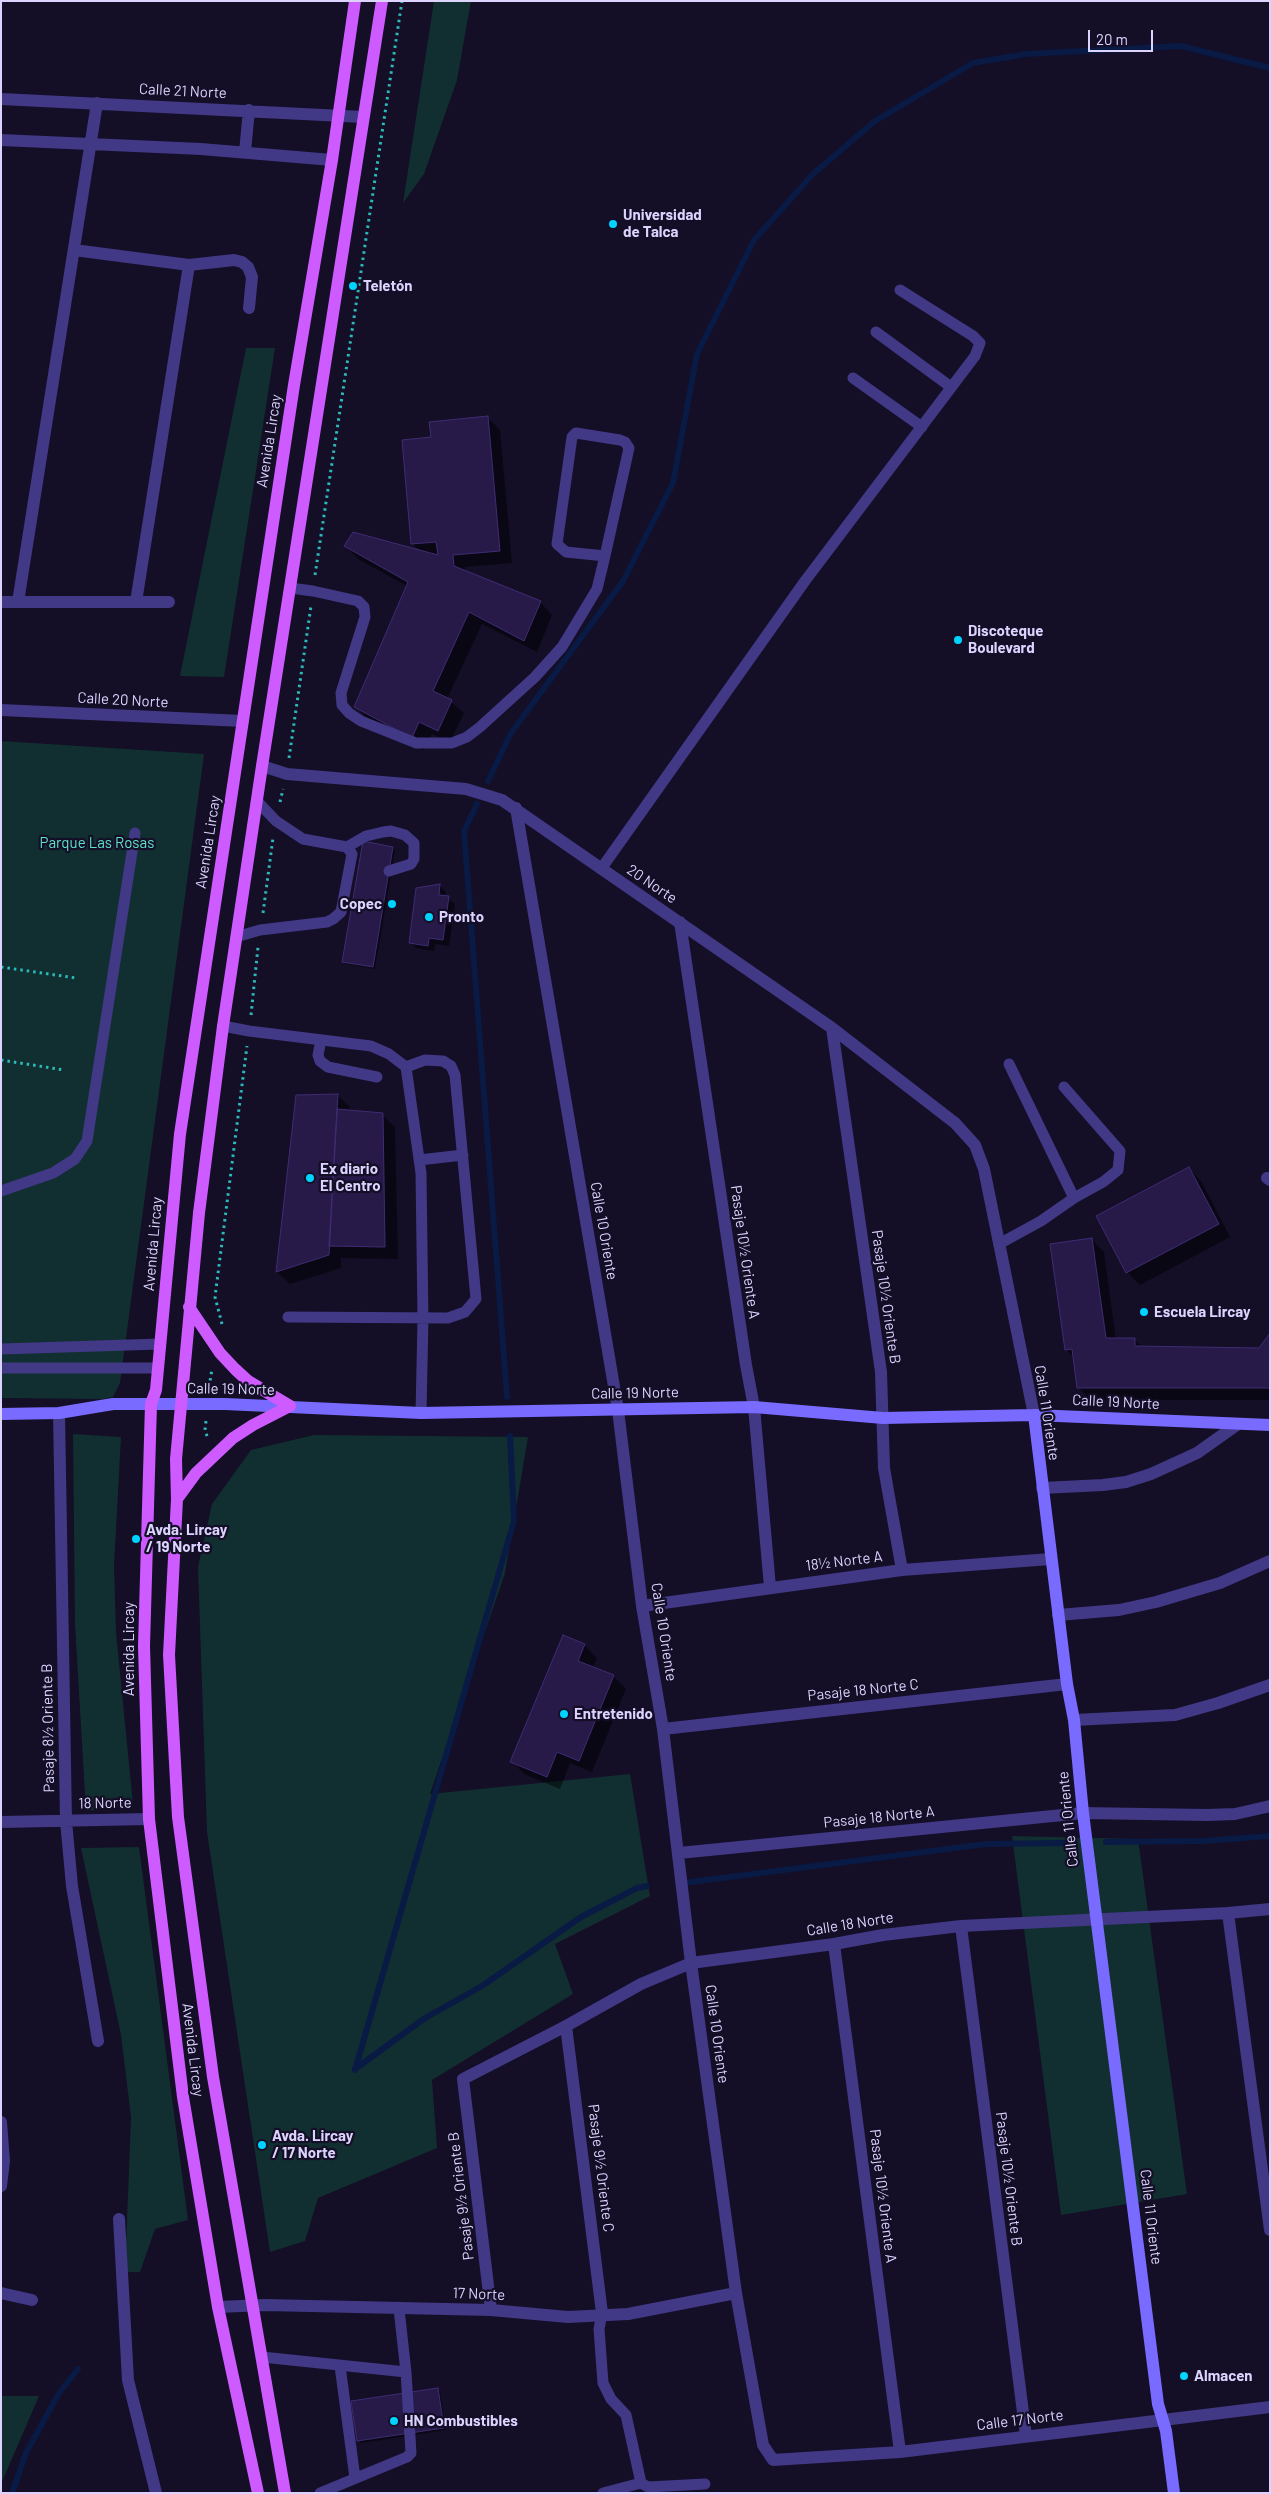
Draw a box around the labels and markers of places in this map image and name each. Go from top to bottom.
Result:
place label: Universidad de Talca [623,206,702,241]
marker: Universidad de Talca [607,218,619,230]
place label: Teletón [363,277,412,295]
marker: Teletón [347,280,359,292]
place label: Discoteque Boulevard [968,622,1043,657]
marker: Discoteque Boulevard [952,634,964,646]
place label: Copec [340,895,382,913]
marker: Copec [386,898,398,910]
place label: Pronto [439,908,484,926]
marker: Pronto [423,911,435,923]
place label: Ex diario El Centro [320,1160,381,1195]
marker: Ex diario El Centro [304,1172,316,1184]
place label: Escuela Lircay [1154,1303,1251,1321]
marker: Escuela Lircay [1138,1306,1150,1318]
place label: Avda. Lircay / 19 Norte [146,1521,227,1556]
marker: Avda. Lircay / 19 Norte [130,1533,142,1545]
place label: Entretenido [574,1705,653,1723]
marker: Entretenido [558,1708,570,1720]
place label: Avda. Lircay / 17 Norte [272,2127,353,2162]
marker: Avda. Lircay / 17 Norte [256,2139,268,2151]
place label: Almacen [1194,2367,1253,2385]
marker: Almacen [1178,2370,1190,2382]
place label: HN Combustibles [404,2412,518,2430]
marker: HN Combustibles [388,2415,400,2427]

